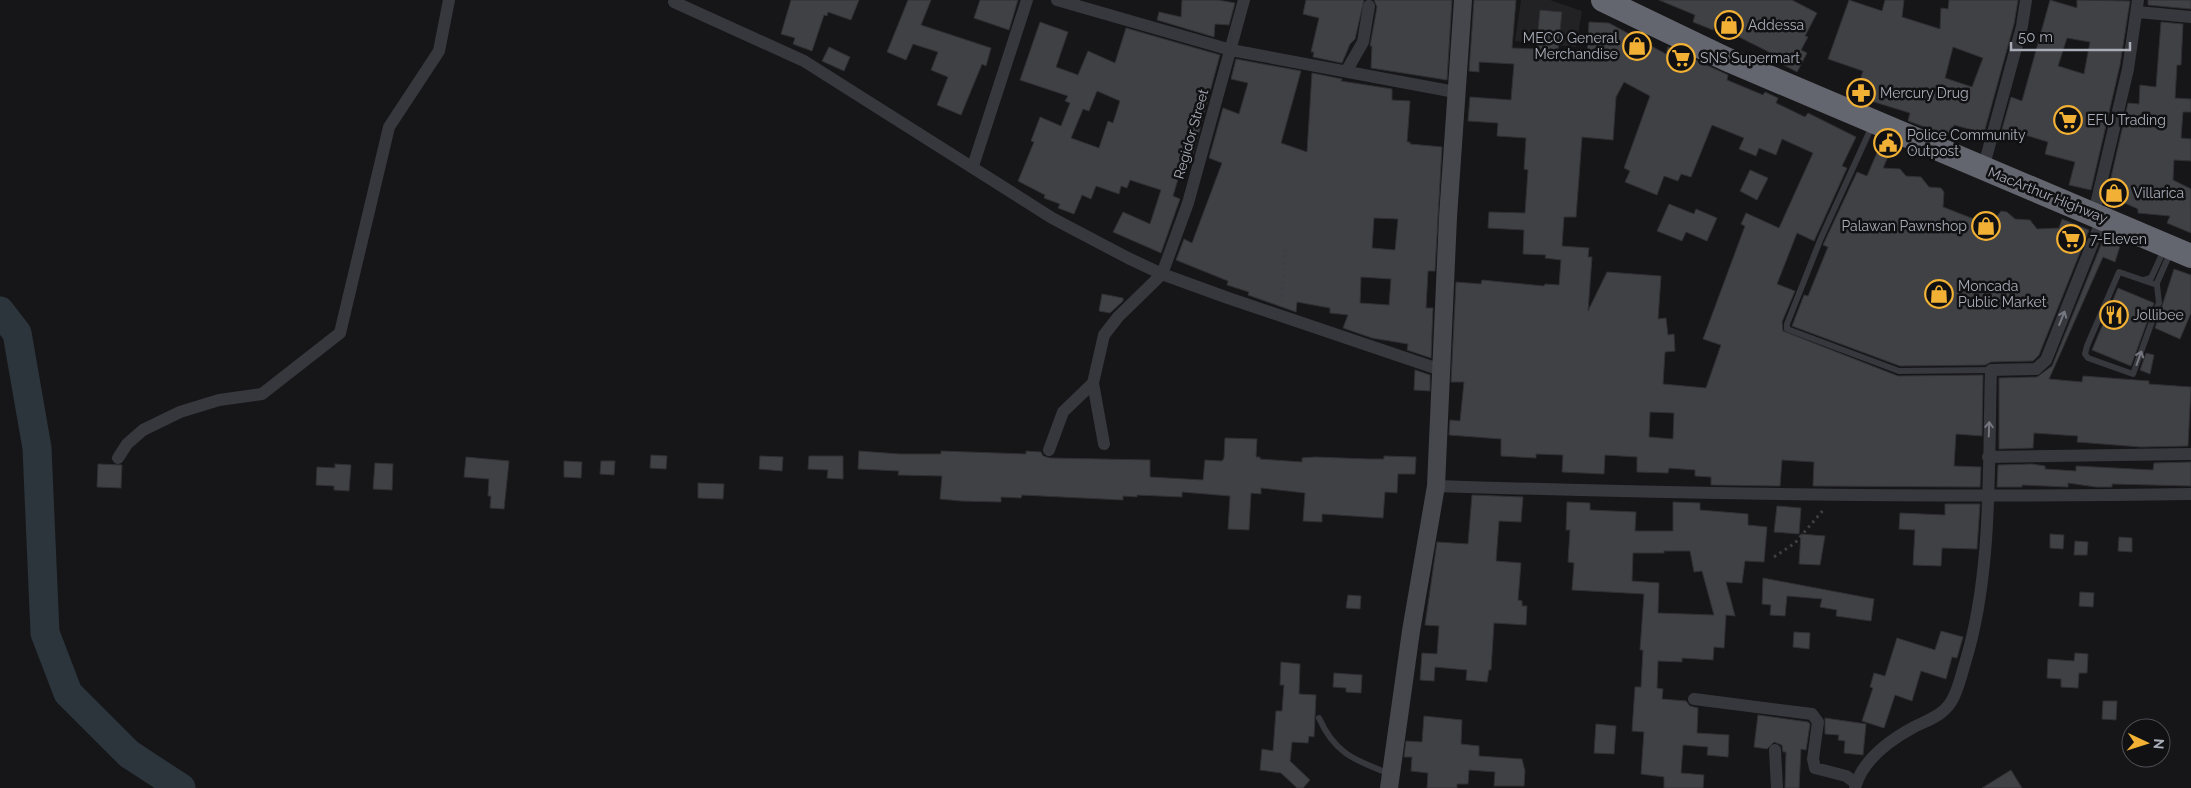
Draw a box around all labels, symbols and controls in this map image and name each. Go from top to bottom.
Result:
shop icon: Addessa [1714,10,1744,40]
place label: Addessa [1748,17,1804,33]
scale bar [2011,20,2130,52]
text: 50 m [2018,28,2053,46]
place label: MECO General Merchandise [1523,30,1618,62]
shop icon: MECO General Merchandise [1622,31,1652,61]
supermarket icon: SNS Supermart [1666,43,1696,73]
place label: SNS Supermart [1700,50,1800,66]
pharmacy icon: Mercury Drug [1846,78,1876,108]
place label: Mercury Drug [1880,85,1969,101]
street label: Regidor Street [1171,87,1212,181]
supermarket icon: EFU Trading [2053,105,2083,135]
place label: EFU Trading [2087,112,2166,128]
place label: Police Community Outpost [1907,127,2026,159]
public building icon: Police Community Outpost [1873,128,1903,158]
street label: MacArthur Highway [1986,164,2110,226]
shop icon: Villarica [2099,178,2129,208]
place label: Villarica [2133,185,2184,201]
shop icon: Palawan Pawnshop [1971,211,2001,241]
place label: Palawan Pawnshop [1841,218,1967,234]
supermarket icon: 7-Eleven [2056,224,2086,254]
place label: 7-Eleven [2090,231,2147,247]
place label: Moncada Public Market [1958,278,2047,310]
shop icon: Moncada Public Market [1924,279,1954,309]
restaurant icon: Jollibee [2099,300,2129,330]
place label: Jollibee [2133,307,2184,323]
one-way arrow [2058,311,2068,326]
one-way arrow [2135,351,2144,366]
one-way arrow [1984,421,1994,438]
north arrow [2121,718,2171,768]
text: N [2151,738,2167,750]

